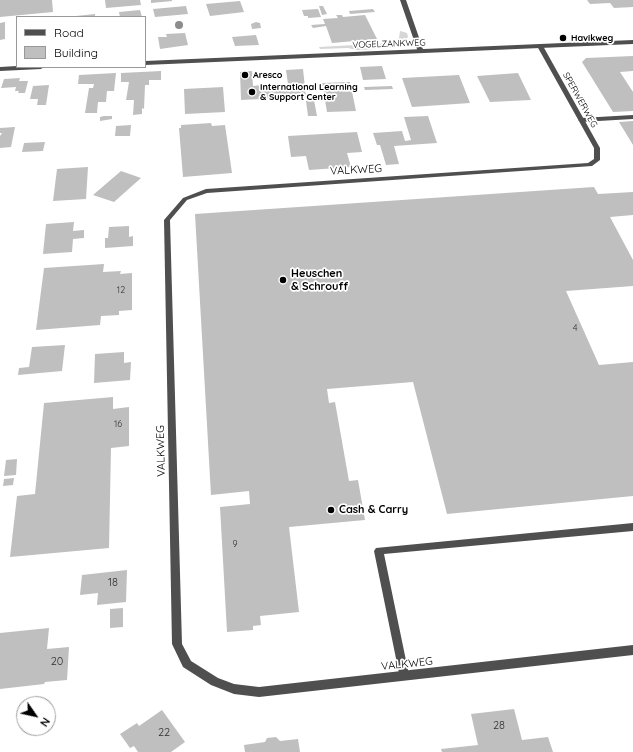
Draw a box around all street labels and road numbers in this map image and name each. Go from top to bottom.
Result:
street label: VOGELZANKWEG [352,37,426,51]
street label: SPERWERWEG [560,71,600,129]
street label: VALKWEG [330,162,382,178]
street label: VALKWEG [154,425,168,477]
street label: VALKWEG [381,655,433,673]

